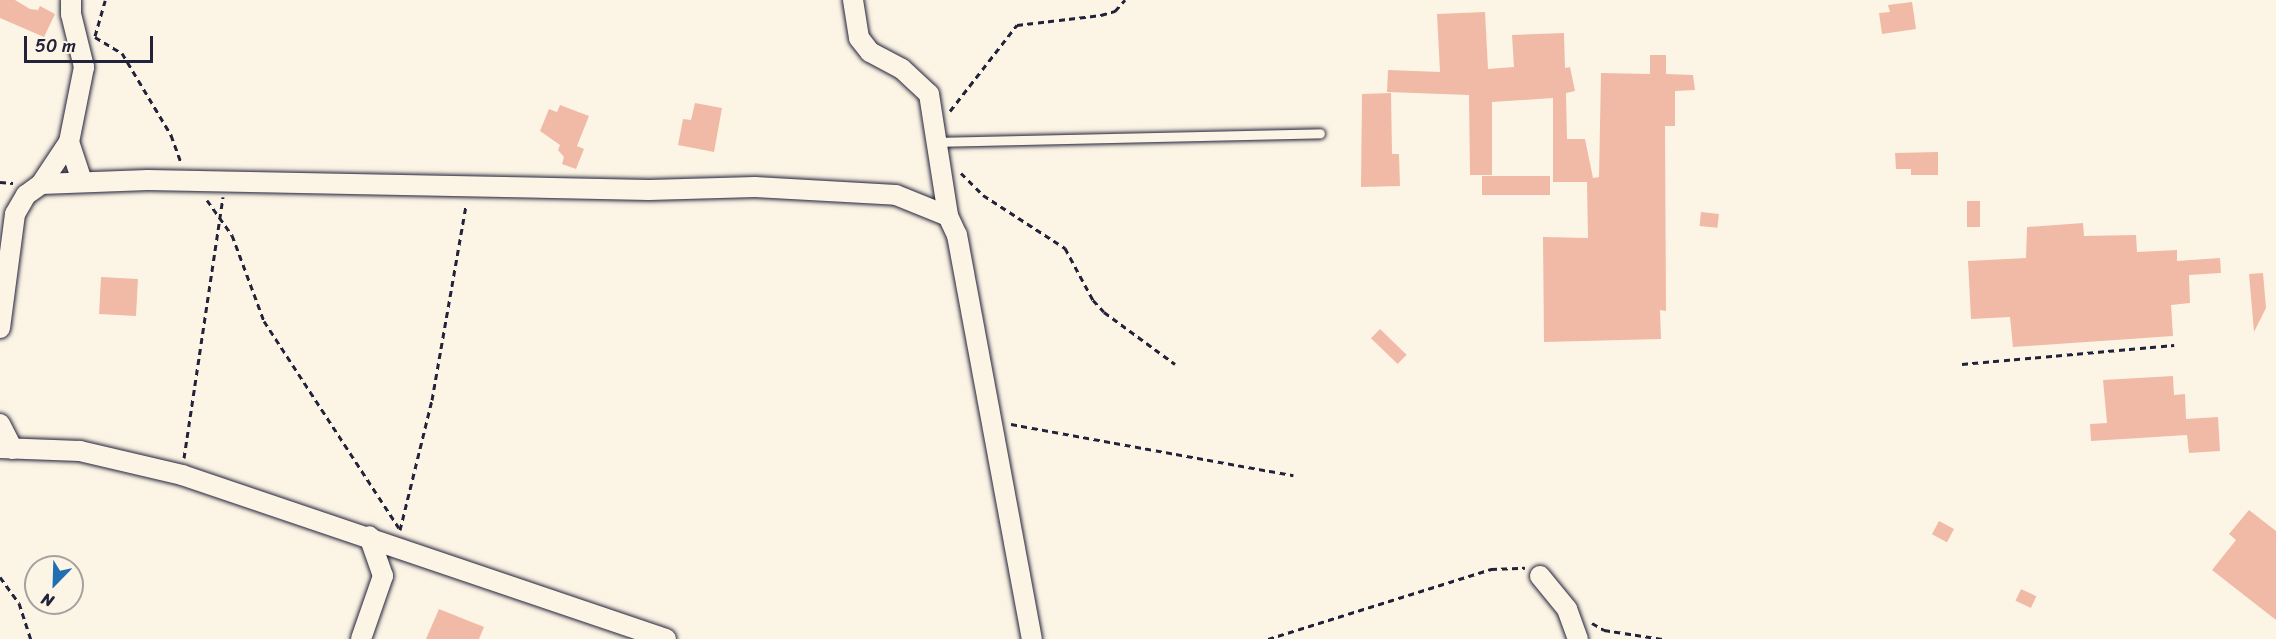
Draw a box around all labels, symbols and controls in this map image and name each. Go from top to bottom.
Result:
scale bar [27,24,156,62]
text: 50 m [35,30,76,62]
north arrow [24,555,84,615]
text: N [37,585,58,616]

